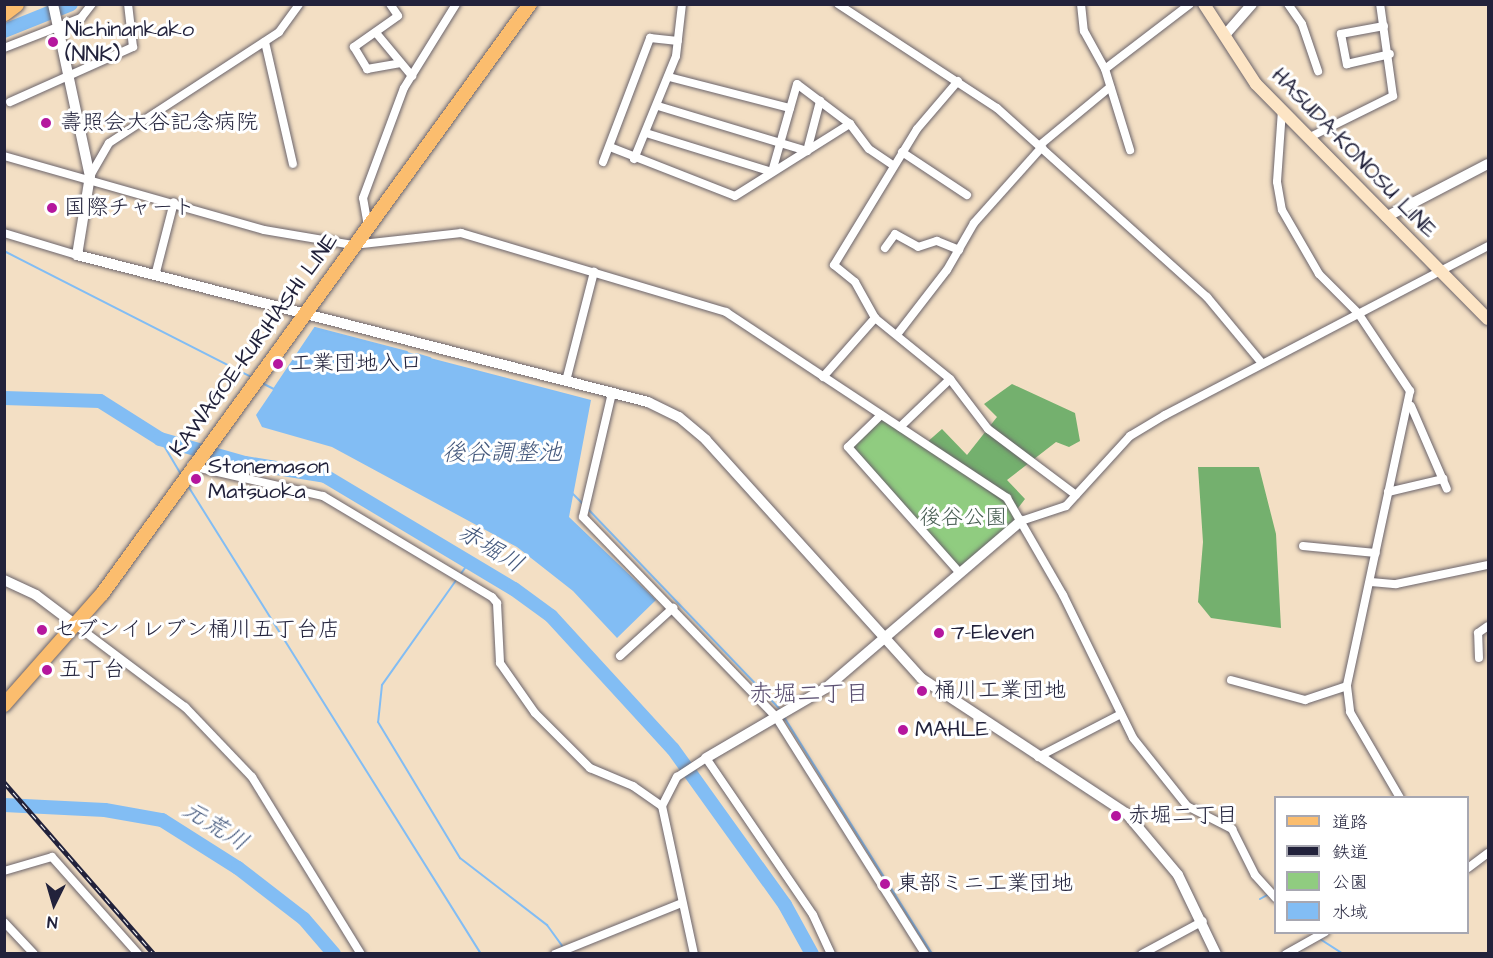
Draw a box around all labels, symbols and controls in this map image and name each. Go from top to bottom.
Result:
place label: Nichinankako (NNK) [65,16,194,68]
marker: Nichinankako (NNK) [46,35,60,49]
street label: HASUDA-KONOSU LINE [1266,62,1442,244]
place label: 壽照会大谷記念病院 [60,110,258,136]
marker: 壽照会大谷記念病院 [37,114,55,132]
place label: 国際チャート [64,195,196,221]
marker: 国際チャート [45,201,59,215]
street label: KAWAGOE-KURIHASHI LINE [164,228,344,462]
place label: 工業団地入口 [290,351,422,377]
marker: 工業団地入口 [271,357,285,371]
water label: 後谷調整池 [442,440,562,468]
place label: Stonemason Matsuoka [208,453,329,505]
marker: Stonemason Matsuoka [189,472,203,486]
park label: 後谷公園 [919,505,1007,531]
water label: 赤堀川 [452,518,528,580]
place label: セブンイレブン桶川五丁台店 [54,617,340,643]
place label: 7-Eleven [951,620,1034,646]
marker: セブンイレブン桶川五丁台店 [35,623,49,637]
marker: 7-Eleven [932,626,946,640]
place label: 五丁台 [59,657,125,683]
marker: 五丁台 [40,663,54,677]
place label: 桶川工業団地 [934,678,1066,704]
district label: 赤堀二丁目 [749,681,869,709]
marker: 桶川工業団地 [915,684,929,698]
place label: MAHLE [915,717,989,743]
marker: MAHLE [896,723,910,737]
water label: 元荒川 [177,796,253,858]
legend [1274,796,1469,934]
place label: 赤堀二丁目 [1128,803,1238,829]
marker: 赤堀二丁目 [1109,809,1123,823]
text: 道路 [1332,810,1368,835]
text: 鉄道 [1332,840,1368,865]
text: 公園 [1332,870,1368,895]
place label: 東部ミニ工業団地 [897,871,1073,897]
north arrow [24,874,84,934]
marker: 東部ミニ工業団地 [878,877,892,891]
text: 水域 [1332,900,1368,925]
text: N [46,911,58,933]

